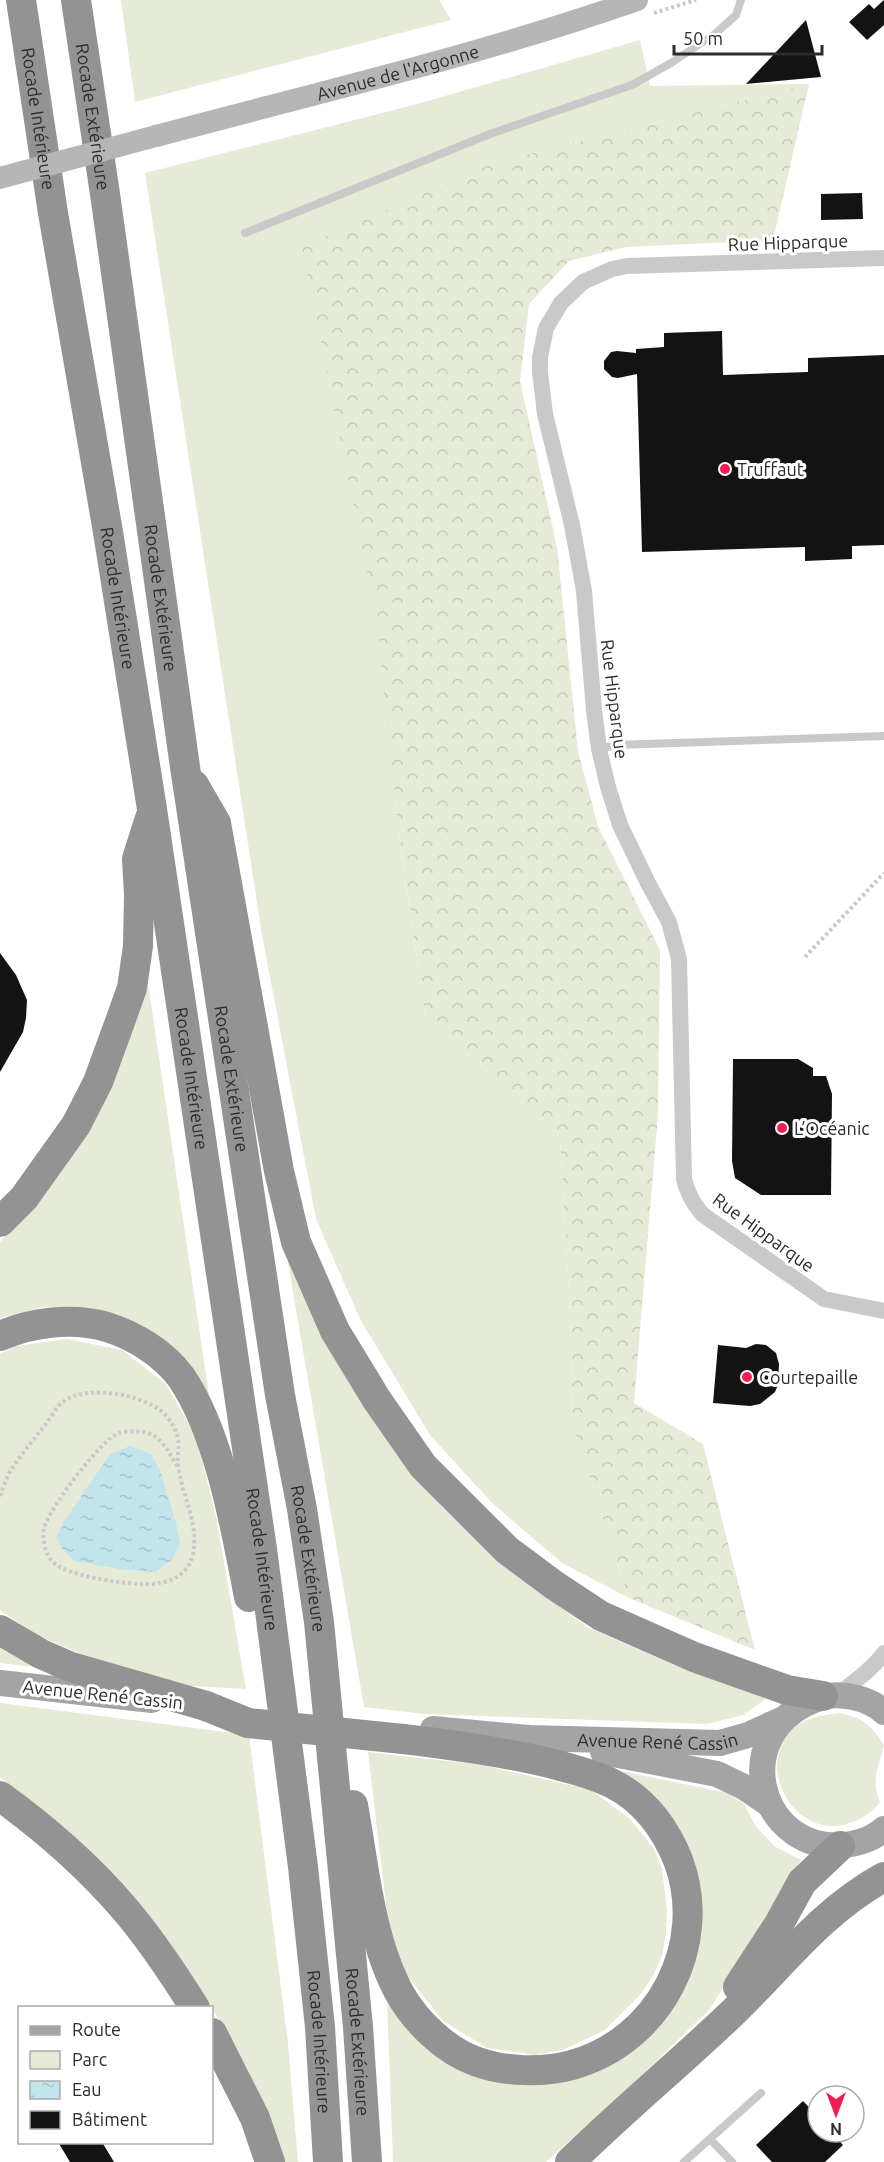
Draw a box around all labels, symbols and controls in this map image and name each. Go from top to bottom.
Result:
scale bar [674,18,822,56]
text: 50 m [683,28,723,48]
street label: Avenue de l'Argonne [314,41,481,104]
street label: Rocade Extérieure [73,42,114,192]
street label: Rocade Intérieure [18,46,59,191]
street label: Rue Hipparque [728,230,848,254]
place label: Truffaut [737,459,804,479]
marker: Truffaut [718,462,732,476]
street label: Rocade Extérieure [141,523,182,673]
street label: Rocade Intérieure [97,525,140,671]
street label: Rue Hipparque [598,638,632,760]
street label: Rocade Extérieure [211,1004,253,1154]
street label: Rocade Intérieure [172,1006,213,1151]
place label: L’Océanic [794,1118,870,1138]
marker: L’Océanic [775,1121,789,1135]
street label: Rue Hipparque [709,1189,819,1275]
place label: Courtepaille [759,1367,858,1387]
marker: Courtepaille [740,1370,754,1384]
street label: Rocade Extérieure [288,1483,330,1633]
street label: Rocade Intérieure [243,1487,282,1632]
street label: Avenue René Cassin [22,1676,184,1712]
street label: Avenue René Cassin [577,1728,740,1753]
street label: Rocade Extérieure [342,1967,374,2117]
street label: Rocade Intérieure [304,1969,335,2114]
legend [18,2006,213,2144]
text: Route [72,2019,121,2039]
text: Parc [72,2049,107,2069]
text: Eau [72,2079,102,2099]
north arrow [806,2084,866,2144]
text: Bâtiment [72,2109,147,2129]
text: N [830,2120,842,2138]

